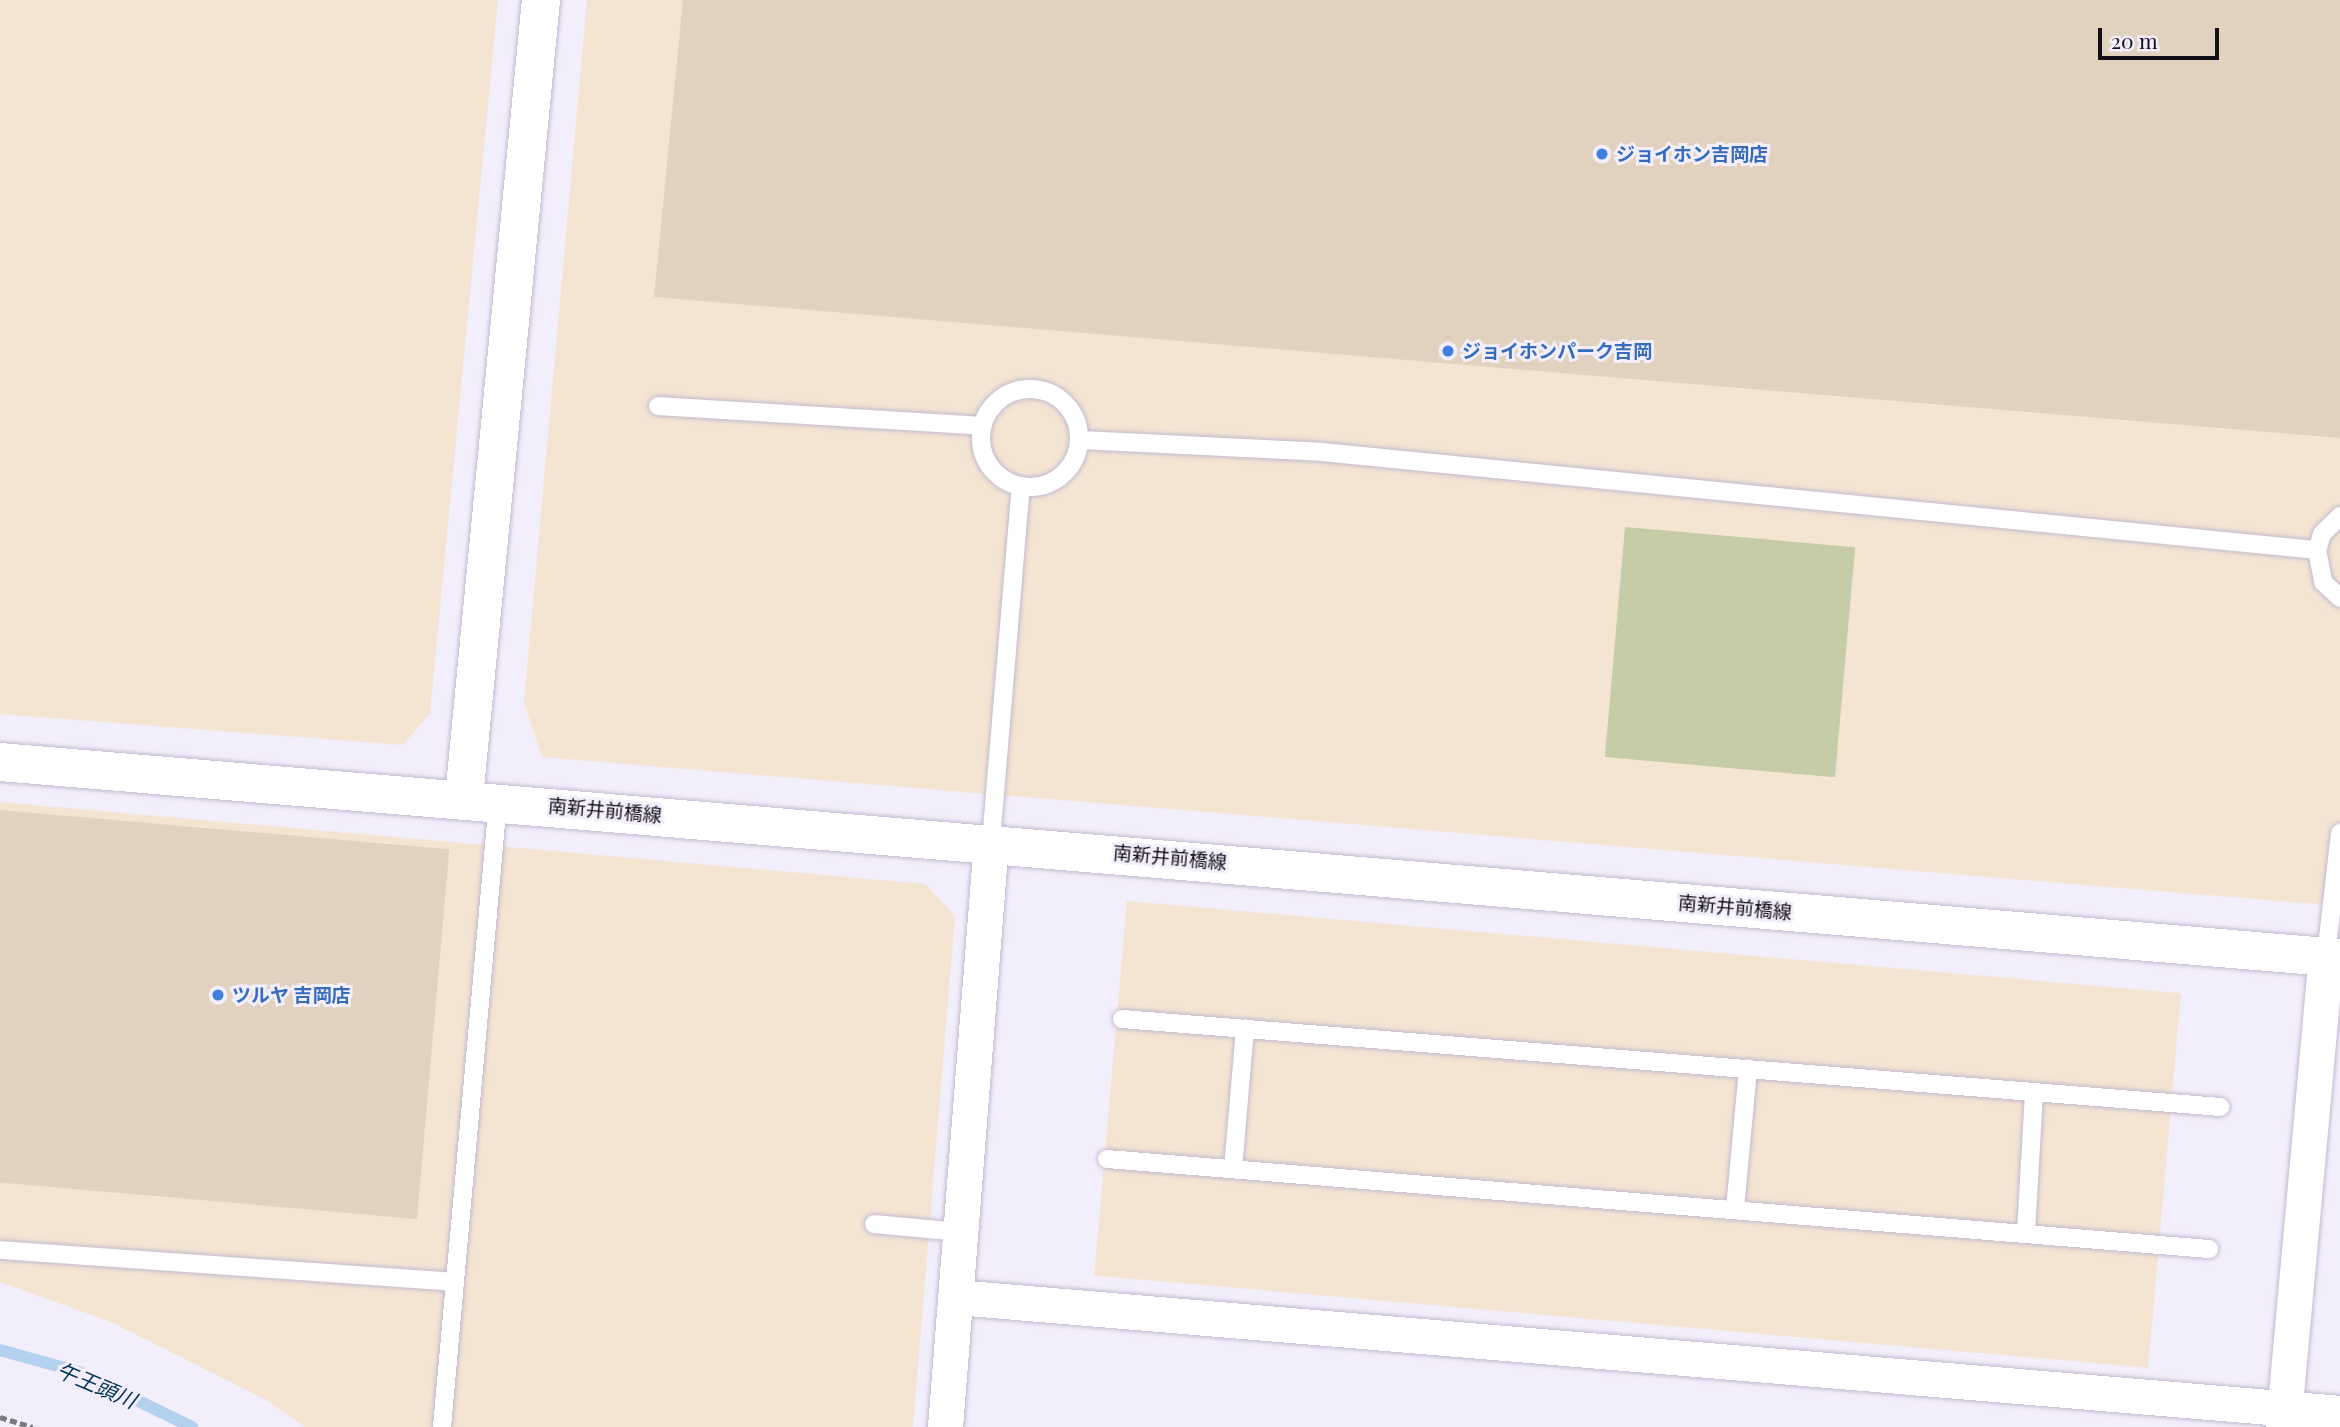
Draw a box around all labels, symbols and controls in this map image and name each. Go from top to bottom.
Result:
scale bar [2102,14,2223,58]
text: 20 m [2111,26,2158,54]
place label: ジョイホン吉岡店 [1616,143,1768,165]
marker: ジョイホン吉岡店 [1594,146,1610,162]
place label: ジョイホンパーク吉岡 [1462,340,1652,362]
marker: ジョイホンパーク吉岡 [1440,343,1456,359]
street label: 南新井前橋線 [547,794,663,826]
street label: 南新井前橋線 [1112,841,1228,873]
street label: 南新井前橋線 [1677,891,1793,923]
place label: ツルヤ 吉岡店 [232,984,350,1006]
marker: ツルヤ 吉岡店 [210,987,226,1003]
water label: 午王頭川 [53,1356,141,1412]

